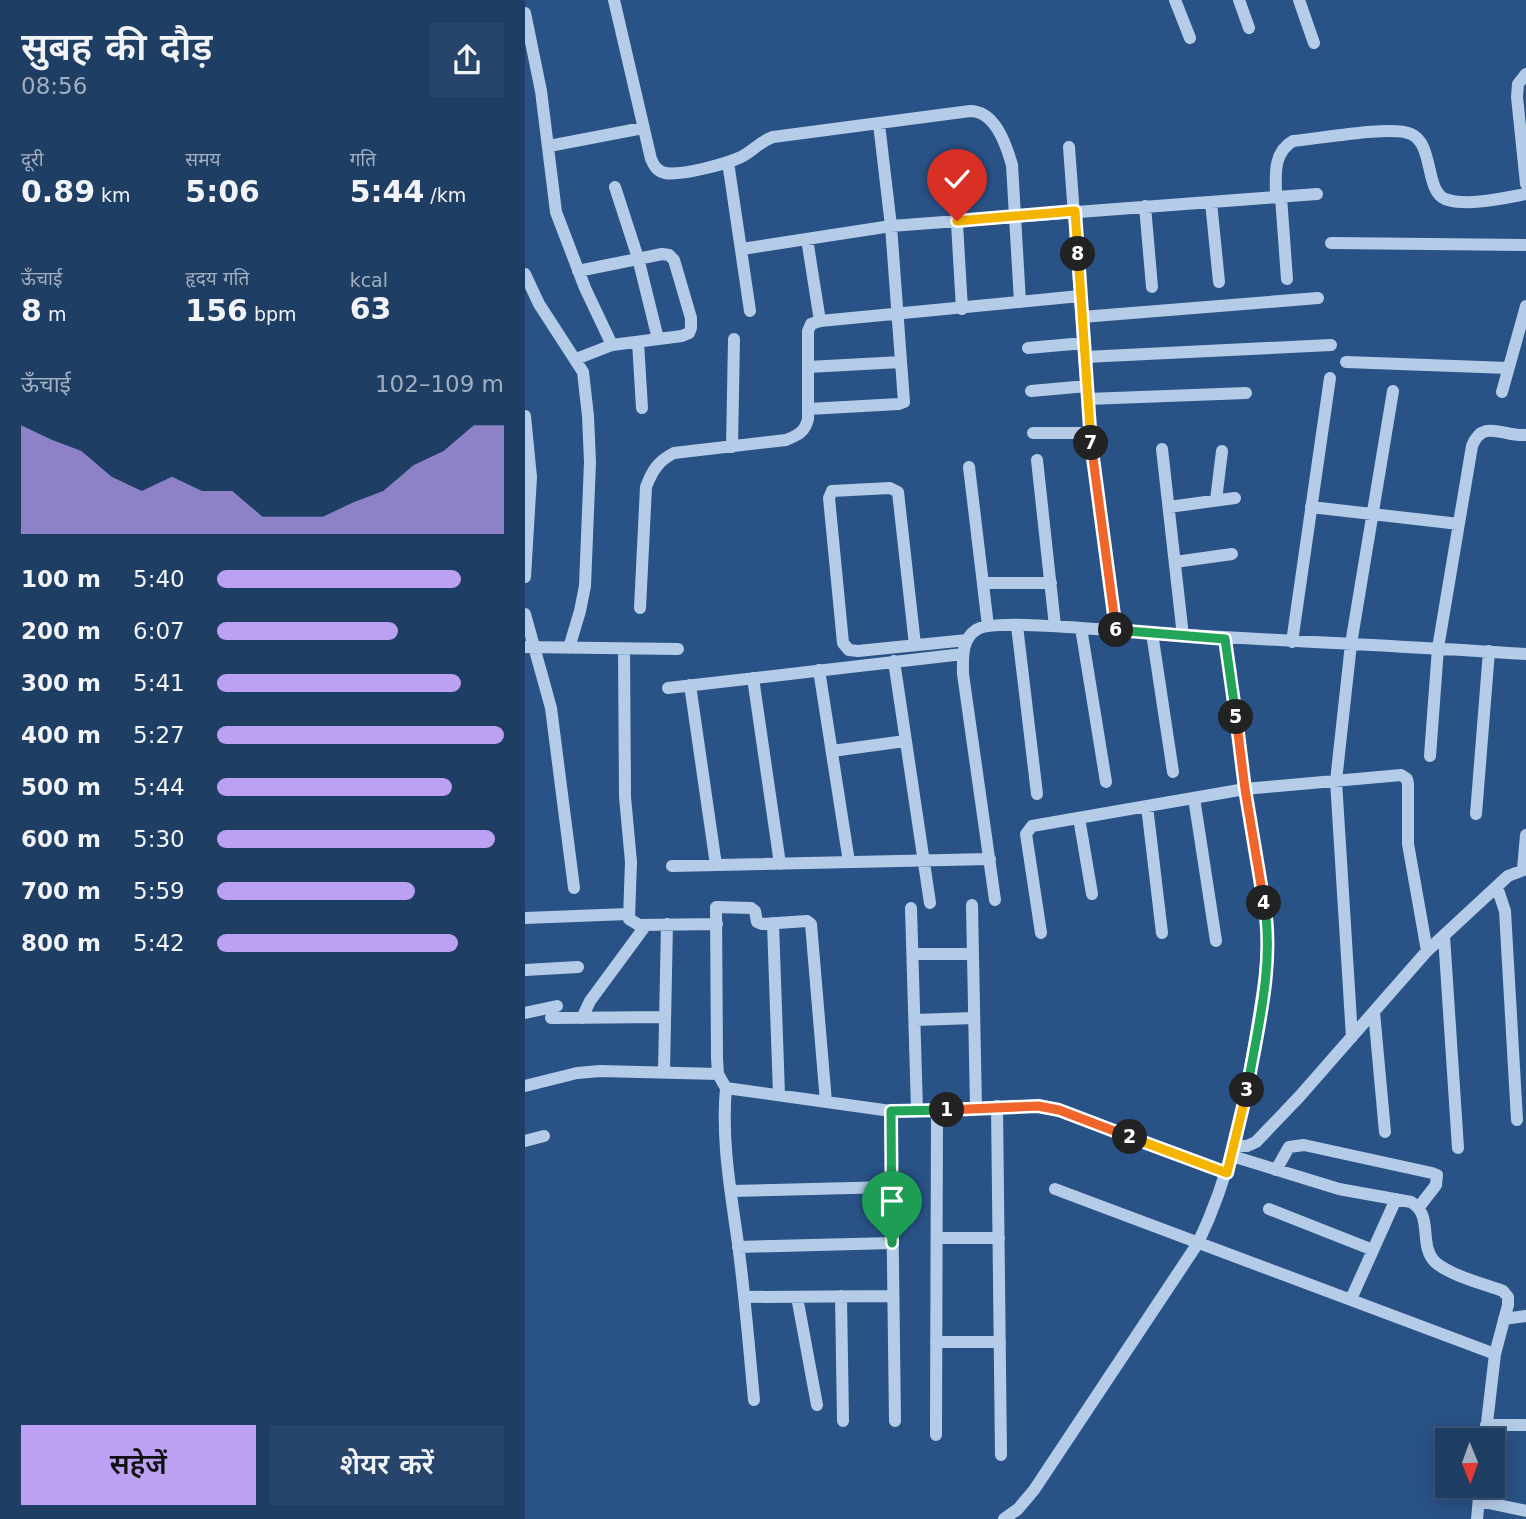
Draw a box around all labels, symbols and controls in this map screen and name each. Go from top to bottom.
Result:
button: share [430,23,504,97]
text: सुबह की दौड़ [21,25,213,69]
text: 08:56 [21,73,87,99]
text: दूरी [21,148,44,170]
text: समय [185,148,221,170]
text: गति [350,148,376,170]
pin [927,149,987,221]
icon: check [938,160,976,198]
text: 0.89 [21,174,95,209]
text: 5:06 [185,174,260,209]
text: 5:44 [350,174,424,209]
text: km [95,184,131,206]
text: /km [424,184,466,206]
pin: 8 [1061,236,1095,272]
text: 8 [1071,242,1084,264]
text: ऊँचाई [21,267,62,289]
text: हृदय गति [185,267,249,289]
text: kcal [350,269,388,291]
text: 63 [350,291,391,326]
text: 8 [21,293,42,328]
text: 156 [185,293,248,328]
text: m [42,303,66,325]
text: bpm [248,303,297,325]
text: ऊँचाई [21,371,71,397]
text: 102–109 m [375,371,504,397]
pin: 7 [1073,426,1109,460]
text: 7 [1084,431,1097,453]
text: 100 m [21,566,101,592]
text: 5:40 [133,566,185,592]
pin: 6 [1099,612,1133,648]
text: 200 m [21,618,101,644]
text: 6:07 [133,618,185,644]
text: 6 [1109,618,1122,640]
text: 300 m [21,670,101,696]
text: 5:41 [133,670,185,696]
pin: 5 [1219,700,1253,734]
text: 5 [1229,705,1242,727]
text: 400 m [21,722,101,748]
text: 5:27 [133,722,185,748]
text: 500 m [21,774,101,800]
text: 5:44 [133,774,185,800]
text: 600 m [21,826,101,852]
text: 5:30 [133,826,185,852]
text: 700 m [21,878,101,904]
text: 5:59 [133,878,185,904]
pin: 4 [1247,886,1281,920]
text: 4 [1257,891,1270,913]
text: 800 m [21,930,101,956]
text: 5:42 [133,930,185,956]
pin: 3 [1229,1072,1265,1108]
text: 3 [1240,1078,1253,1100]
pin: 1 [929,1092,965,1128]
text: 1 [940,1098,953,1120]
pin: 2 [1113,1120,1147,1154]
text: 2 [1123,1125,1136,1147]
pin [862,1171,922,1243]
icon: arrive [873,1182,911,1220]
button: सहेजें [21,1425,256,1505]
button: शेयर करें [270,1425,504,1505]
north arrow [1435,1428,1505,1498]
map controls [1435,1428,1505,1498]

